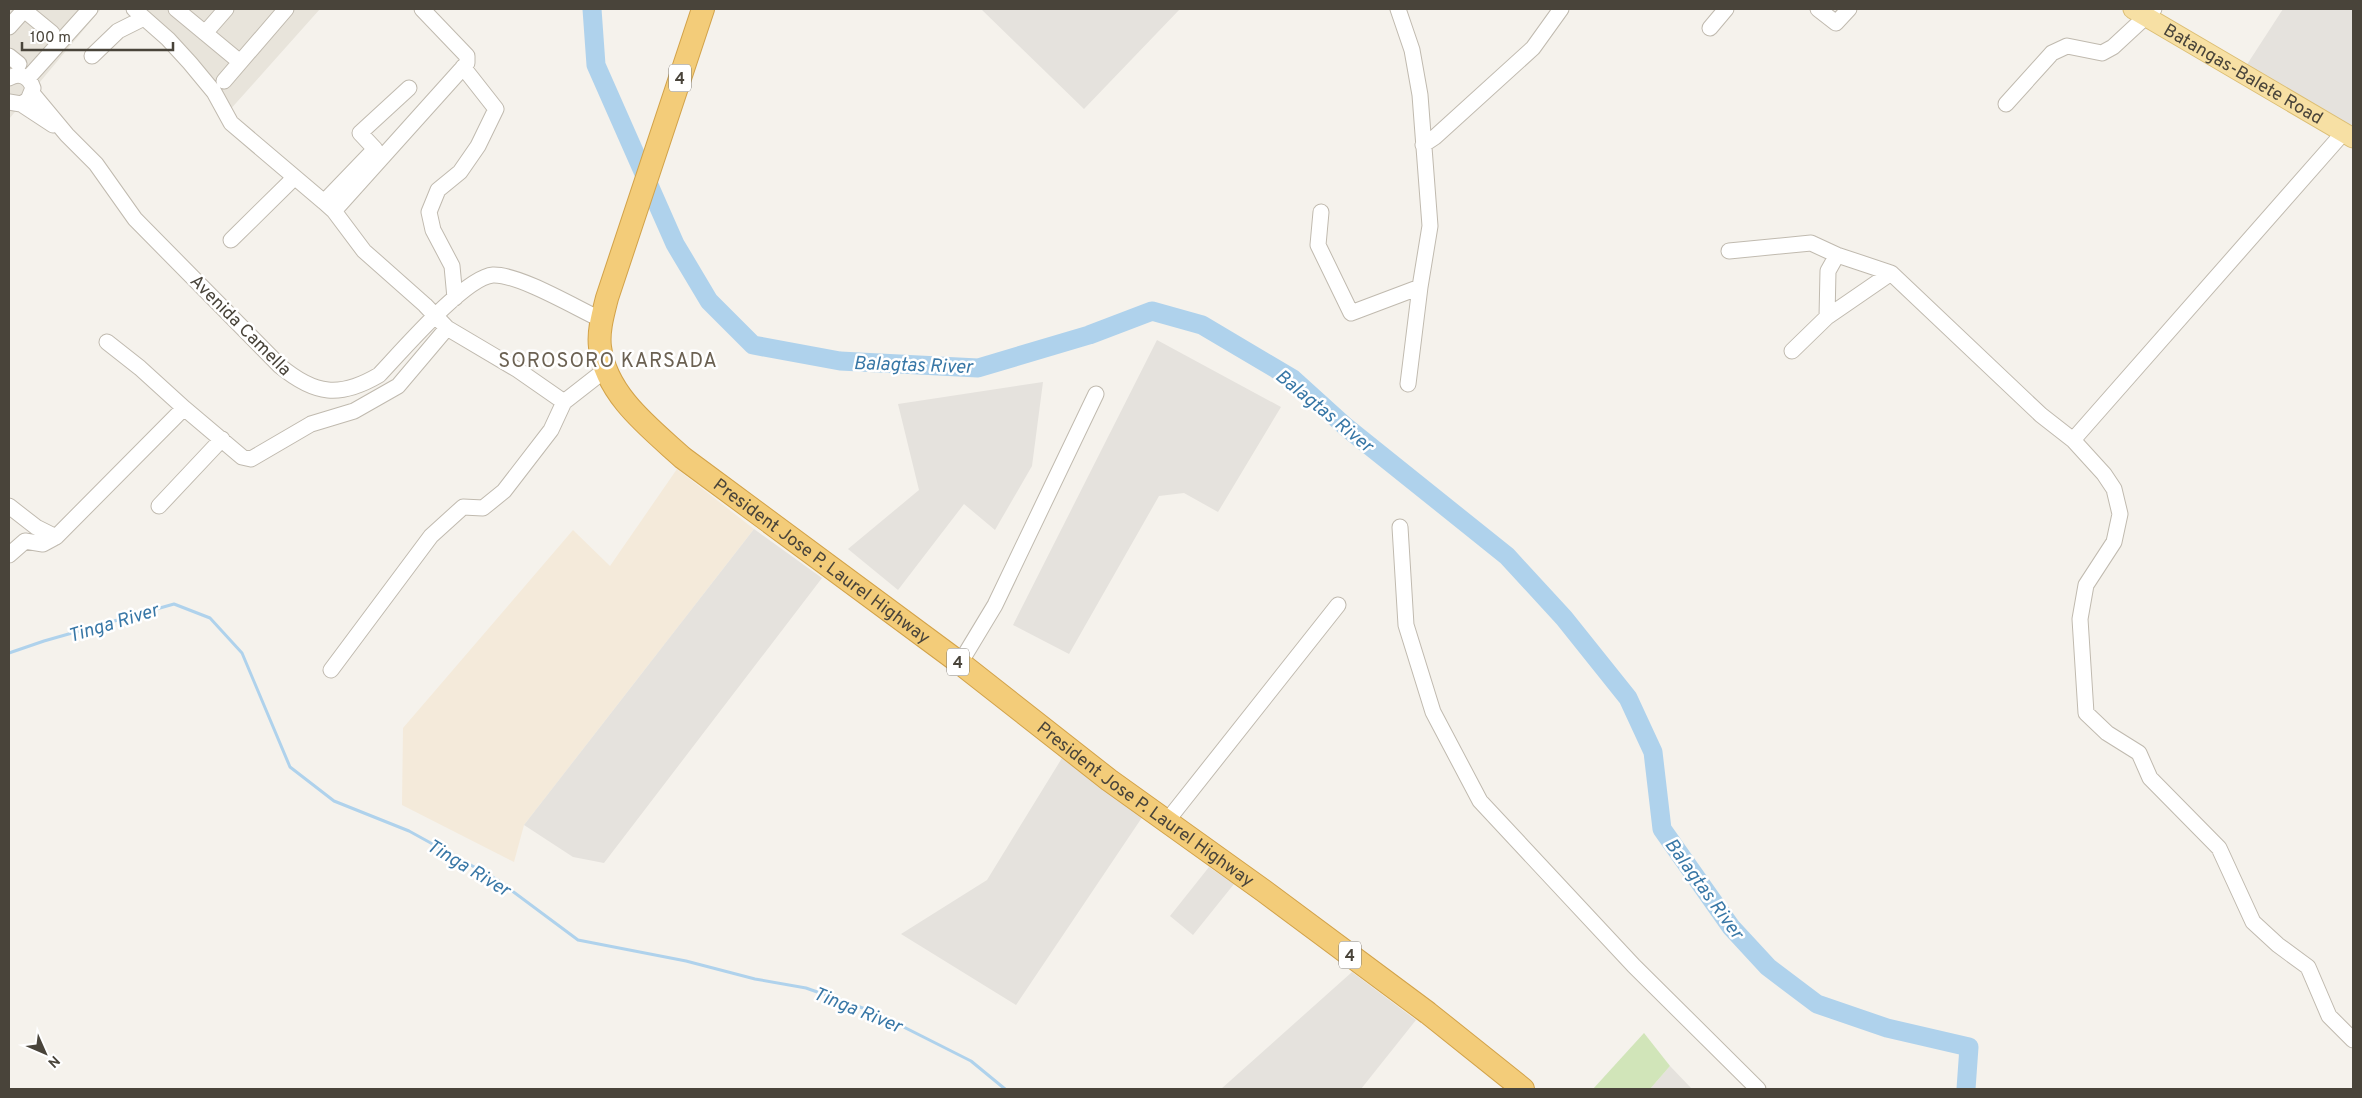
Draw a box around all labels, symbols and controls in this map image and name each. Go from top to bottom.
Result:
street label: Batangas-Balete Road [2159,19,2327,131]
scale bar [22,20,174,52]
text: 100 m [30,29,71,48]
road number: 4 [669,64,691,92]
street label: Avenida Camella [184,270,296,382]
district label: SOROSORO KARSADA [498,349,718,375]
water label: Balagtas River [853,352,975,380]
water label: Balagtas River [1270,365,1379,460]
street label: President Jose P. Laurel Highway [708,474,934,650]
water label: Tinga River [65,598,163,649]
road number: 4 [947,649,969,676]
street label: President Jose P. Laurel Highway [1031,718,1258,893]
water label: Tinga River [422,834,516,904]
water label: Balagtas River [1659,834,1749,946]
road number: 4 [1339,942,1361,968]
water label: Tinga River [809,982,907,1040]
north arrow [20,1028,70,1078]
text: N [44,1052,63,1071]

